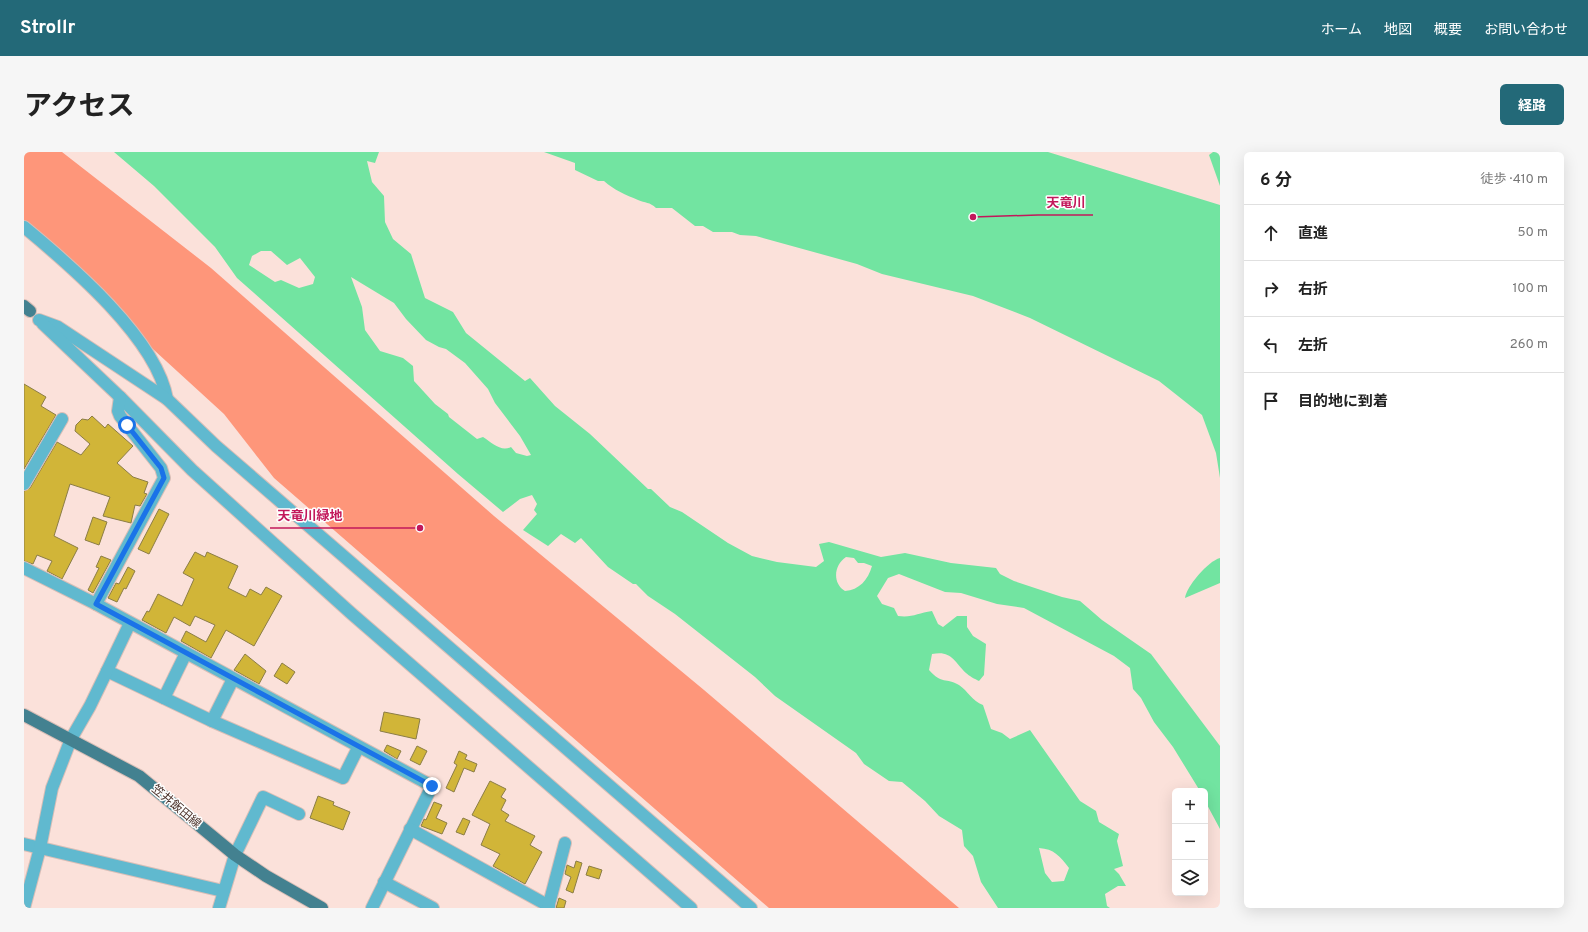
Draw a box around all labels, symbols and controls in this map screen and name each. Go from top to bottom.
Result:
text: Strollr [20,16,75,40]
text: ホーム [1320,22,1362,39]
text: 地図 [1384,22,1412,39]
text: 概要 [1434,22,1462,39]
text: お問い合わせ [1484,22,1568,39]
button: 経路 [1500,84,1564,125]
text: アクセス [24,90,135,126]
text: 6 分 [1260,170,1292,192]
text: 徒歩 · 410 m [1481,172,1548,188]
callout: 天竜川 [1038,190,1093,215]
text: 天竜川 [1046,195,1086,212]
icon: ahead [1260,222,1282,244]
text: 直進 [1298,225,1328,244]
text: 50 m [1518,225,1548,241]
icon: right [1260,278,1282,300]
text: 右折 [1298,281,1328,300]
text: 100 m [1512,281,1548,297]
icon: left [1260,334,1282,356]
text: 左折 [1298,337,1328,356]
text: 260 m [1510,337,1548,353]
icon: arrive [1260,390,1282,412]
text: 目的地に到着 [1298,393,1388,412]
route start [118,416,136,434]
callout: 天竜川緑地 [270,503,351,528]
text: 天竜川緑地 [277,508,343,525]
route end [423,777,441,795]
street label: 笠井飯田線 [148,782,204,832]
map controls [1172,788,1208,896]
button: + [1172,788,1208,824]
button: − [1172,824,1208,860]
button: layers [1172,860,1208,896]

